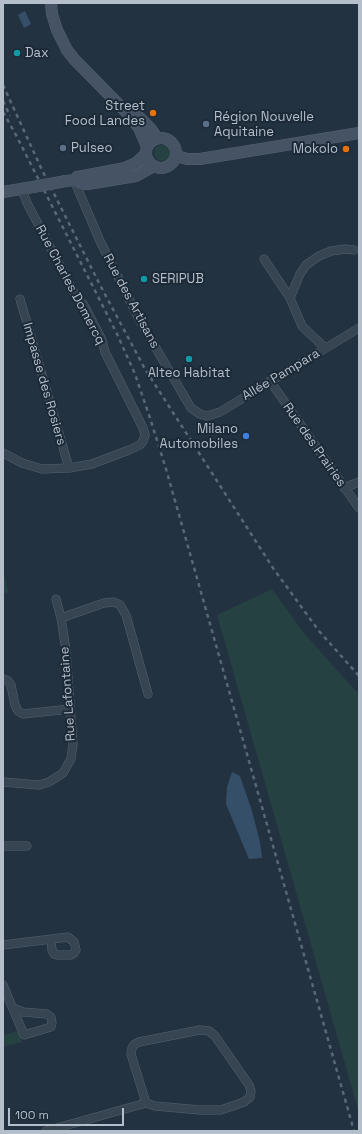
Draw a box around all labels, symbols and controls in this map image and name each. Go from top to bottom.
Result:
place label: Dax [25,45,49,61]
marker: Dax [12,48,22,58]
place label: Street Food Landes [65,98,145,129]
marker: Street Food Landes [148,108,158,118]
place label: Région Nouvelle Aquitaine [214,109,314,140]
marker: Région Nouvelle Aquitaine [201,119,211,129]
place label: Pulseo [71,140,113,156]
place label: Mokolo [293,141,338,157]
marker: Pulseo [58,143,68,153]
marker: Mokolo [341,144,351,154]
street label: Rue Charles Domercq [32,222,108,348]
street label: Rue des Artisans [100,251,162,351]
place label: SERIPUB [152,271,204,287]
marker: SERIPUB [139,274,149,284]
street label: Impasse des Rosiers [19,321,69,447]
street label: Allée Pampara [239,346,323,404]
marker: Alteo Habitat [184,354,194,364]
place label: Alteo Habitat [148,365,230,381]
street label: Rue des Prairies [279,400,349,490]
place label: Milano Automobiles [160,421,238,452]
marker: Milano Automobiles [241,431,251,441]
street label: Rue Lafontaine [57,646,79,742]
scale bar [10,1100,126,1126]
text: 100 m [15,1107,49,1123]

